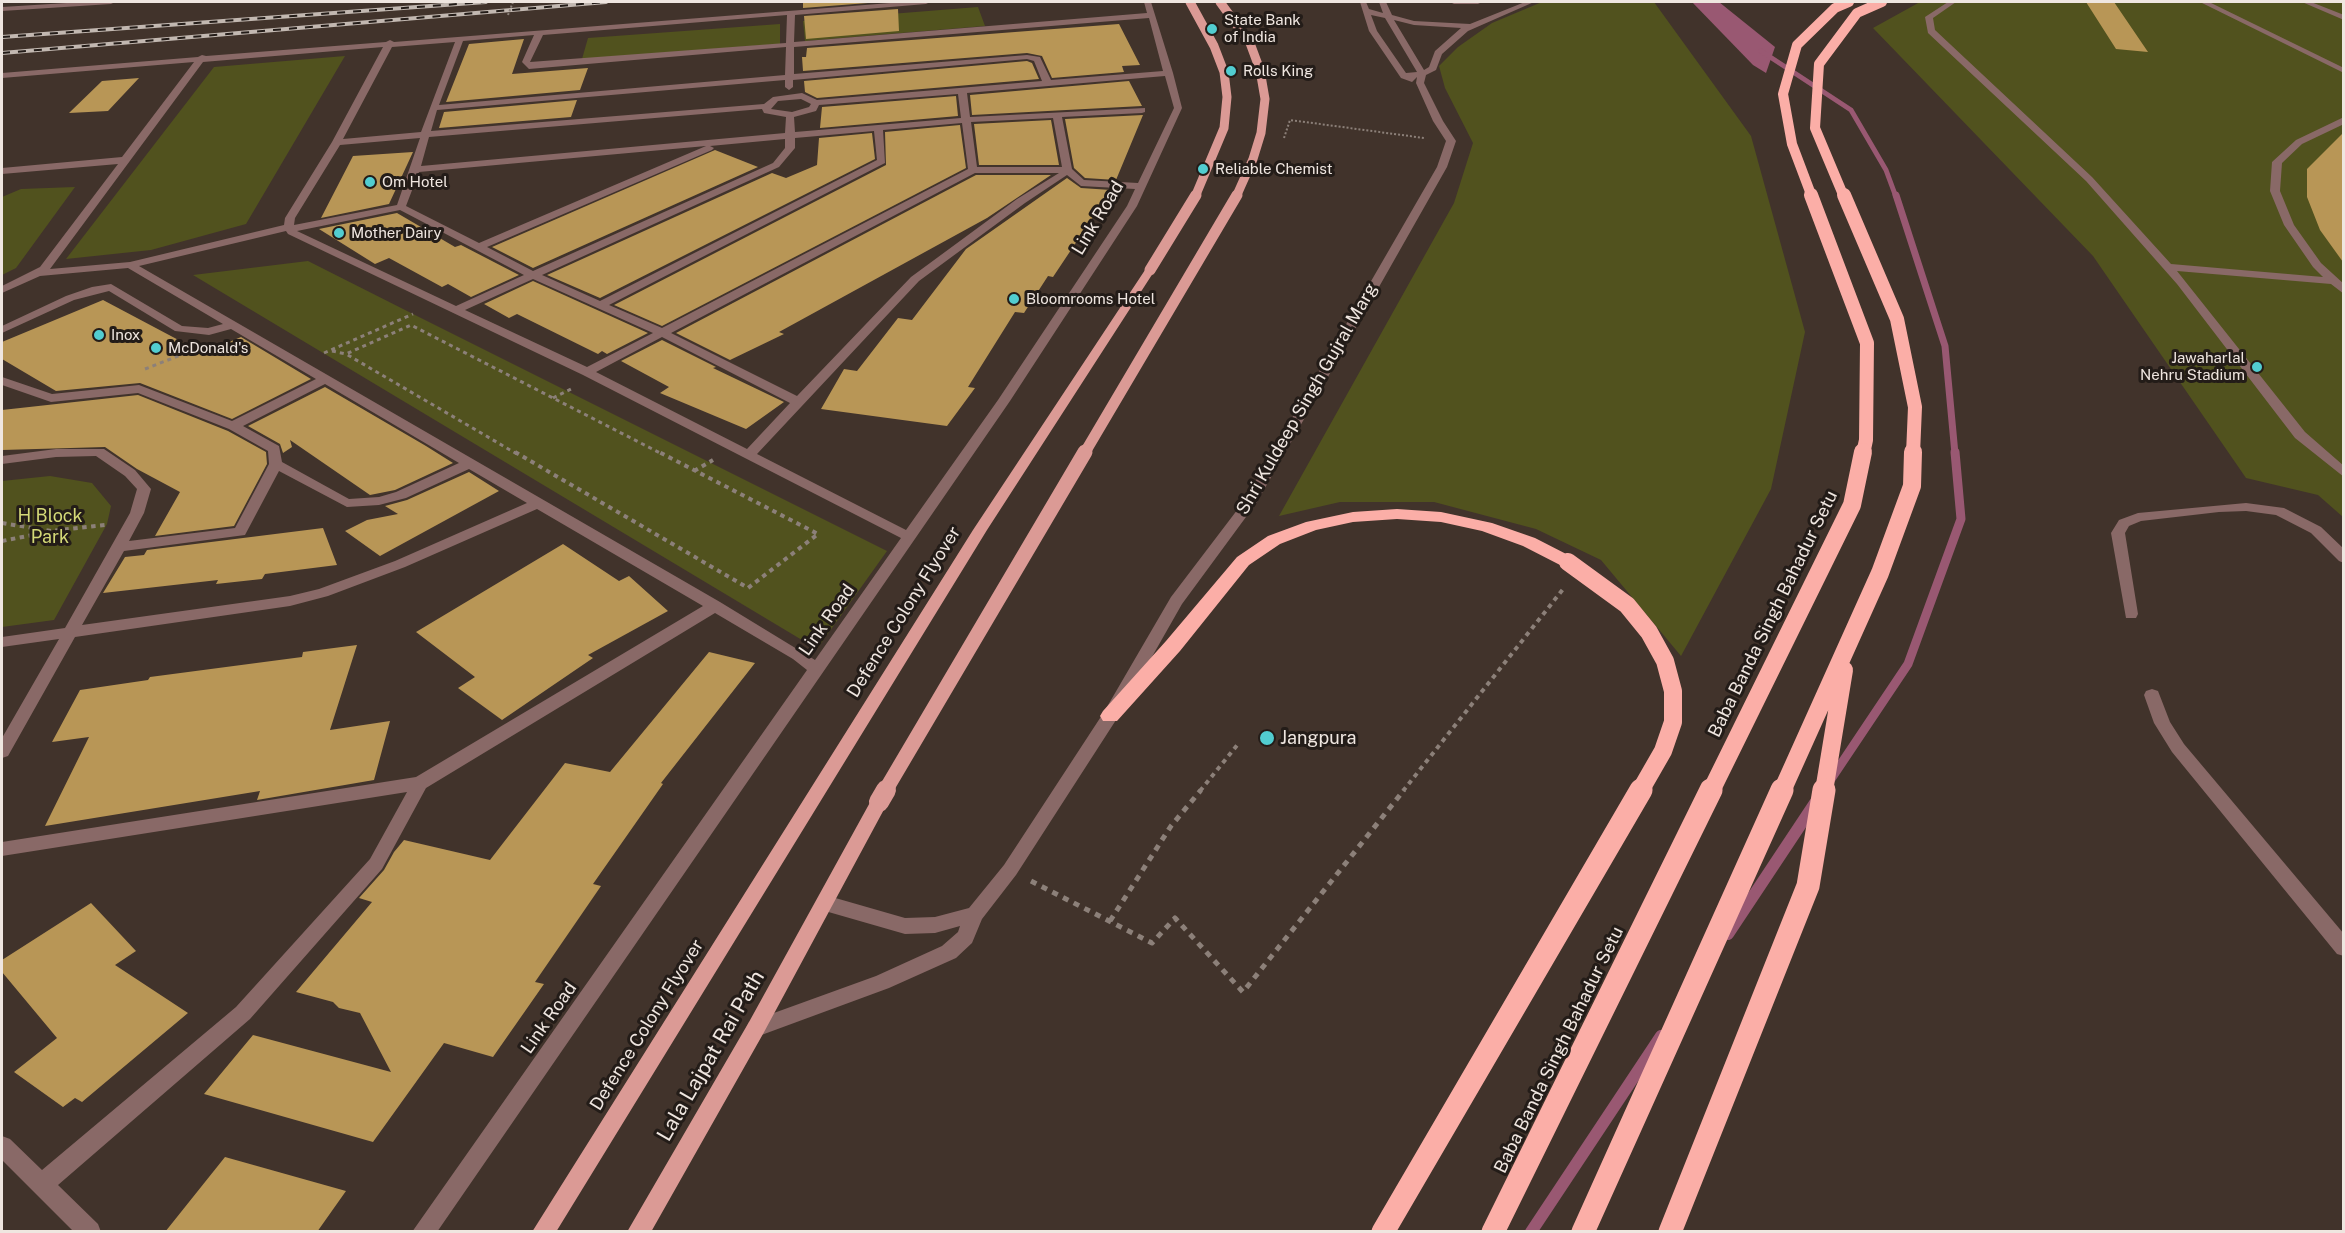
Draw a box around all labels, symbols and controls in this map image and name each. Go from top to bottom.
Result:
place label: State Bank of India [1224,11,1301,46]
marker: State Bank of India [1205,22,1219,36]
place label: Rolls King [1243,62,1313,80]
marker: Rolls King [1224,64,1238,78]
place label: Reliable Chemist [1215,160,1333,178]
marker: Reliable Chemist [1196,162,1210,176]
place label: Om Hotel [382,173,448,191]
marker: Om Hotel [363,175,377,189]
street label: Link Road [1068,177,1128,259]
place label: Mother Dairy [351,224,441,242]
marker: Mother Dairy [332,226,346,240]
street label: Shri Kuldeep Singh Gujral Marg [1232,279,1382,519]
place label: Bloomrooms Hotel [1026,290,1155,308]
marker: Bloomrooms Hotel [1007,292,1021,306]
place label: Inox [111,326,140,344]
marker: Inox [92,328,106,342]
place label: McDonald's [168,339,248,357]
marker: McDonald's [149,341,163,355]
place label: Jawaharlal Nehru Stadium [2140,349,2245,384]
marker: Jawaharlal Nehru Stadium [2250,360,2264,374]
street label: Baba Banda Singh Bahadur Setu [1704,487,1842,741]
park label: H Block Park [17,505,83,548]
street label: Defence Colony Flyover [843,523,965,701]
street label: Link Road [795,580,859,660]
place label: Jangpura [1280,727,1356,749]
marker: Jangpura [1258,729,1276,747]
street label: Baba Banda Singh Bahadur Setu [1490,923,1628,1177]
street label: Defence Colony Flyover [586,936,708,1114]
street label: Lala Lajpat Rai Path [652,966,770,1146]
street label: Link Road [517,978,581,1058]

